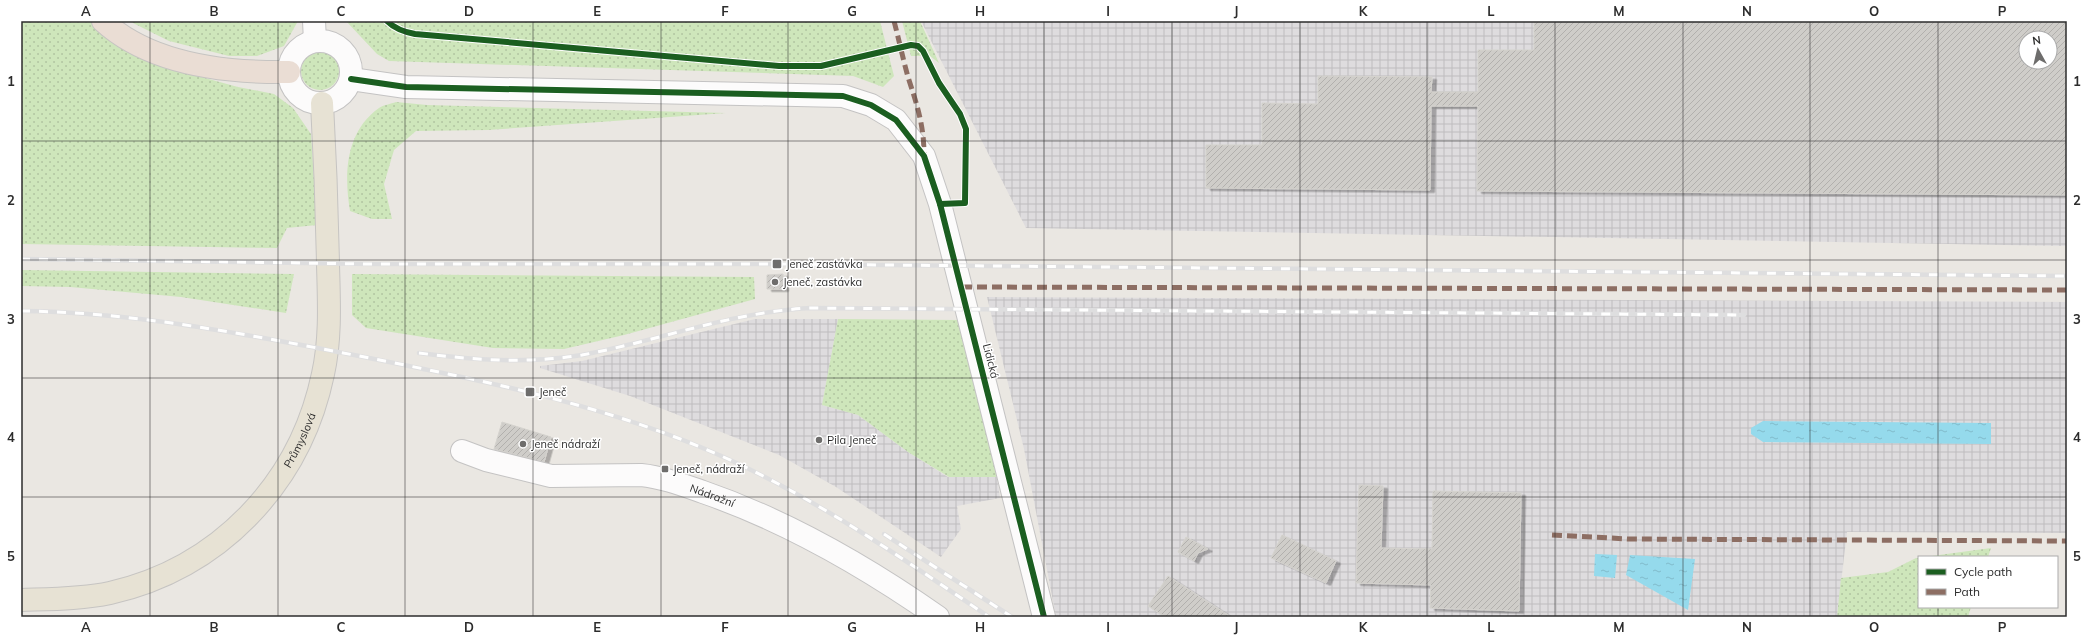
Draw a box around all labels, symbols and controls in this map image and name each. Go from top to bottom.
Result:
text: A [81,3,91,19]
text: B [210,3,219,19]
text: C [337,3,346,19]
text: D [464,3,474,19]
text: E [593,3,601,19]
text: F [721,3,729,19]
text: G [847,3,857,19]
text: H [975,3,985,19]
text: I [1106,3,1110,19]
text: J [1234,3,1238,19]
text: K [1359,3,1369,19]
text: L [1487,3,1495,19]
text: M [1613,3,1625,19]
text: N [1742,3,1752,19]
text: O [1869,3,1879,19]
text: P [1998,3,2007,19]
north arrow [2018,30,2058,70]
text: N [2032,33,2042,48]
text: 1 [7,73,15,89]
text: 1 [2073,73,2081,89]
text: 2 [7,192,15,208]
text: 2 [2073,192,2081,208]
place label: Jeneč zastávka [786,257,863,271]
marker: Jeneč zastávka [771,258,783,270]
place label: Jeneč, zastávka [783,275,862,289]
marker: Jeneč, zastávka [770,277,780,287]
text: 3 [7,311,15,327]
text: 3 [2073,311,2081,327]
street label: Lidická [980,342,1002,380]
place label: Jeneč [539,385,567,399]
marker: Jeneč [524,386,536,398]
street label: Průmyslová [280,411,319,470]
text: 4 [7,429,15,445]
text: 4 [2073,429,2081,445]
place label: Pila Jeneč [827,433,877,447]
marker: Pila Jeneč [814,435,824,445]
place label: Jeneč nádraží [531,437,601,451]
marker: Jeneč nádraží [518,439,528,449]
place label: Jeneč, nádraží [673,462,746,476]
marker: Jeneč, nádraží [660,464,670,474]
street label: Nádražní [688,481,738,511]
text: 5 [7,548,15,564]
text: 5 [2073,548,2081,564]
legend [1918,556,2058,608]
text: Cycle path [1954,564,2012,579]
text: Path [1954,584,1980,599]
text: A [81,619,91,635]
text: B [210,619,219,635]
text: C [337,619,346,635]
text: D [464,619,474,635]
text: E [593,619,601,635]
text: F [721,619,729,635]
text: G [847,619,857,635]
text: H [975,619,985,635]
text: I [1106,619,1110,635]
text: J [1234,619,1238,635]
text: K [1359,619,1369,635]
text: L [1487,619,1495,635]
text: M [1613,619,1625,635]
text: N [1742,619,1752,635]
text: O [1869,619,1879,635]
text: P [1998,619,2007,635]

